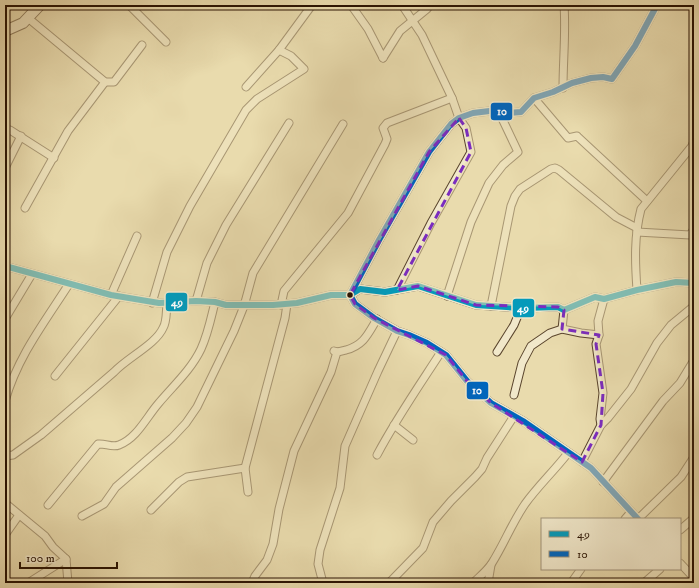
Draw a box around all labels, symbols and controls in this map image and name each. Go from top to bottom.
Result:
line badge: 10 [490,102,513,121]
text: 10 [497,105,507,119]
unlabelled marker [345,290,355,300]
line badge: 49 [165,292,188,312]
text: 49 [170,296,183,310]
line badge: 49 [512,298,535,318]
text: 49 [516,302,529,316]
line badge: 10 [466,381,489,400]
text: 10 [472,384,482,398]
legend [541,518,681,570]
text: 49 [577,527,590,542]
scale bar [20,544,117,570]
text: 10 [577,547,588,562]
text: 100 m [26,551,55,566]

